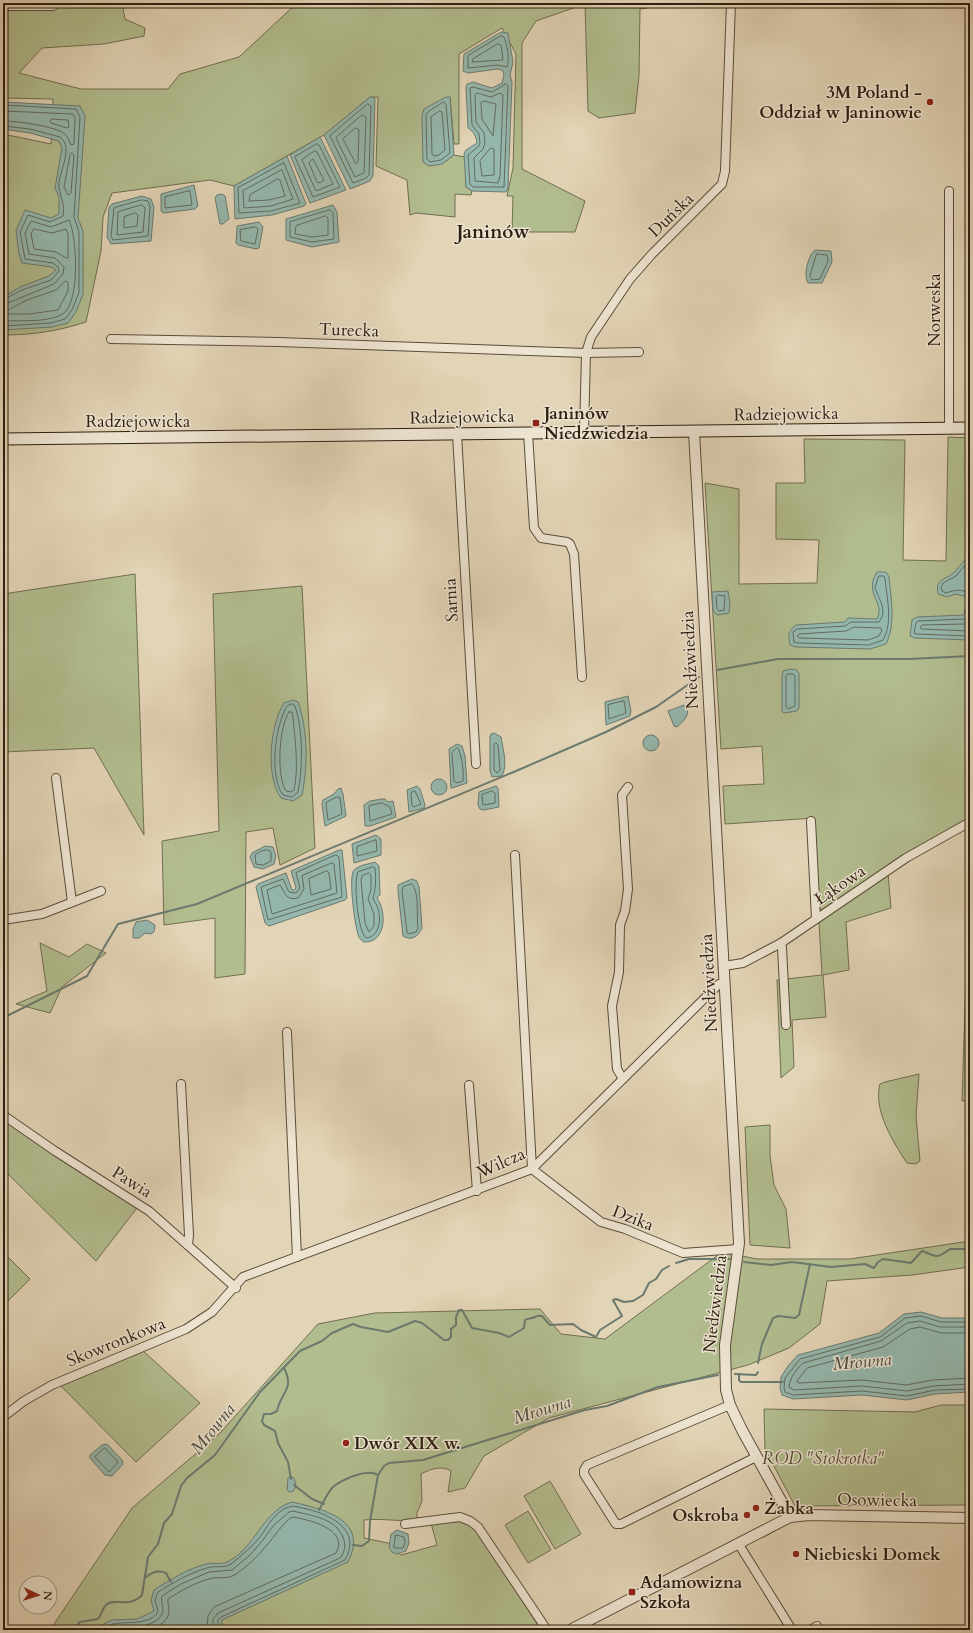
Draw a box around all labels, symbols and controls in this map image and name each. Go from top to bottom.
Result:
place label: 3M Poland - Oddział w Janinowie [759,81,922,124]
marker: 3M Poland - Oddział w Janinowie [925,97,935,107]
street label: Duńska [643,187,699,242]
district label: Janinów [454,219,529,245]
street label: Norweska [923,273,946,347]
street label: Turecka [319,317,380,343]
place label: Janinów Niedźwiedzia [541,402,649,445]
street label: Radziejowicka [733,402,839,426]
street label: Radziejowicka [409,405,515,429]
street label: Radziejowicka [86,410,191,433]
marker: Janinów Niedźwiedzia [531,418,541,428]
street label: Sarnia [438,577,464,623]
street label: Niedźwiedzia [676,610,704,710]
street label: Łąkowa [810,859,871,910]
street label: Niedźwiedzia [695,933,723,1033]
street label: Wilcza [472,1142,529,1184]
street label: Pawia [108,1161,157,1204]
street label: Dzika [609,1200,658,1237]
street label: Niedźwiedzia [698,1253,732,1354]
street label: Skowronkowa [63,1311,169,1372]
water label: Mrowna [831,1347,893,1377]
water label: Mrowna [510,1389,574,1431]
water label: Mrowna [185,1398,241,1460]
place label: Dwór XIX w. [354,1432,461,1455]
marker: Dwór XIX w. [341,1438,351,1448]
park label: ROD "Stokrotka" [762,1447,884,1470]
street label: Osowiecka [837,1488,918,1512]
place label: Żabka [764,1497,815,1520]
marker: Żabka [751,1503,761,1513]
place label: Oskroba [672,1504,740,1527]
marker: Oskroba [742,1510,752,1520]
place label: Niebieski Domek [804,1543,941,1566]
marker: Niebieski Domek [791,1549,801,1559]
place label: Adamowizna Szkoła [640,1571,743,1614]
north arrow [18,1575,58,1615]
marker: Adamowizna Szkoła [627,1587,637,1597]
text: N [40,1590,55,1601]

